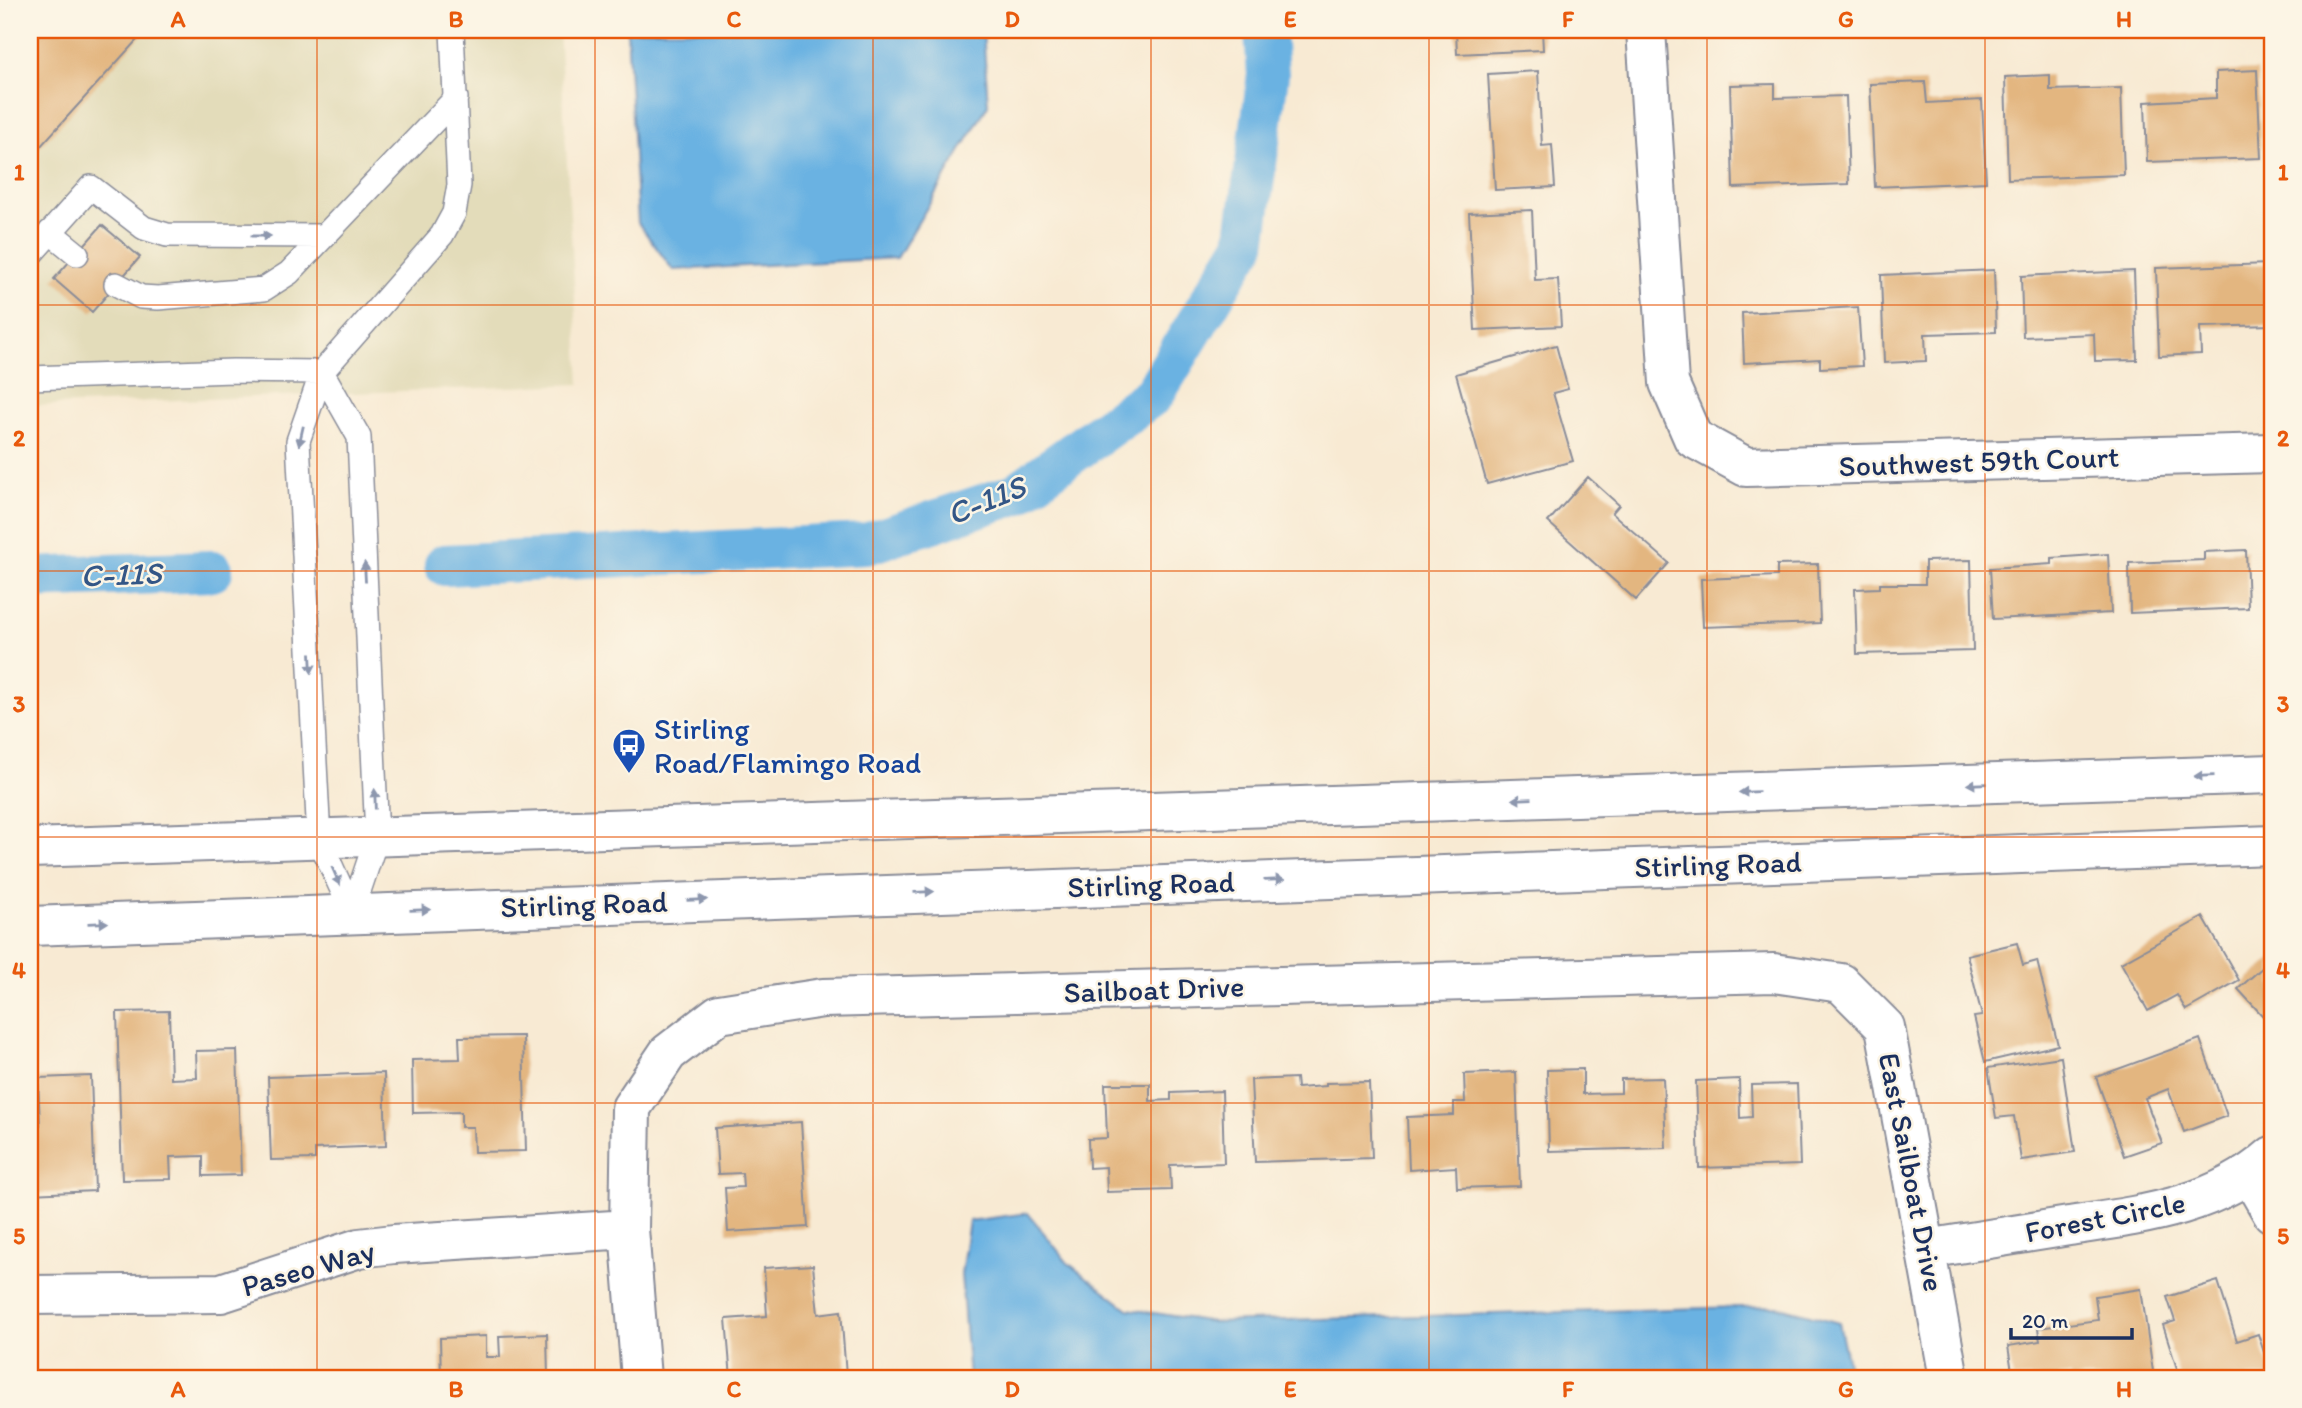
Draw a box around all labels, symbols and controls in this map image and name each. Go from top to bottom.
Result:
text: A [170,5,186,33]
text: B [449,5,464,33]
text: C [727,5,742,33]
text: D [1004,5,1020,33]
text: E [1284,5,1297,33]
text: F [1562,5,1575,33]
text: G [1838,5,1854,33]
text: H [2116,5,2132,33]
text: 1 [14,158,25,186]
text: 1 [2278,158,2289,186]
one-way arrow [250,230,272,242]
text: 2 [13,424,26,452]
text: 2 [2277,424,2290,452]
one-way arrow [296,425,307,447]
street label: Southwest 59th Court [1838,438,2120,484]
water label: C-11S [941,466,1034,533]
water label: C-11S [80,553,165,594]
one-way arrow [360,561,371,583]
one-way arrow [306,652,317,674]
text: 3 [13,690,26,718]
text: 3 [2277,690,2290,718]
place label: Stirling Road/Flamingo Road [654,710,921,781]
bus stop icon: Stirling Road/Flamingo Road [610,726,648,775]
one-way arrow [2193,771,2215,782]
one-way arrow [1965,778,1987,790]
one-way arrow [1738,786,1760,797]
one-way arrow [370,788,381,810]
one-way arrow [1511,794,1533,805]
street label: Stirling Road [1634,843,1802,885]
street label: Stirling Road [1067,863,1235,905]
one-way arrow [331,865,342,886]
one-way arrow [1263,874,1285,886]
street label: Stirling Road [500,883,668,925]
one-way arrow [913,887,935,898]
one-way arrow [686,895,708,906]
one-way arrow [410,904,432,916]
one-way arrow [87,917,109,928]
text: 4 [12,956,26,984]
text: 4 [2276,956,2290,984]
street label: Sailboat Drive [1063,967,1245,1011]
street label: East Sailboat Drive [1871,1049,1953,1295]
street label: Forest Circle [2022,1183,2188,1251]
text: 5 [13,1222,25,1250]
text: 5 [2277,1222,2289,1250]
street label: Paseo Way [237,1231,379,1305]
scale bar [2011,1296,2132,1340]
text: 20 m [2022,1308,2069,1333]
text: A [170,1375,186,1403]
text: B [449,1375,464,1403]
text: C [727,1375,742,1403]
text: D [1004,1375,1020,1403]
text: E [1284,1375,1297,1403]
text: F [1562,1375,1575,1403]
text: G [1838,1375,1854,1403]
text: H [2116,1375,2132,1403]

